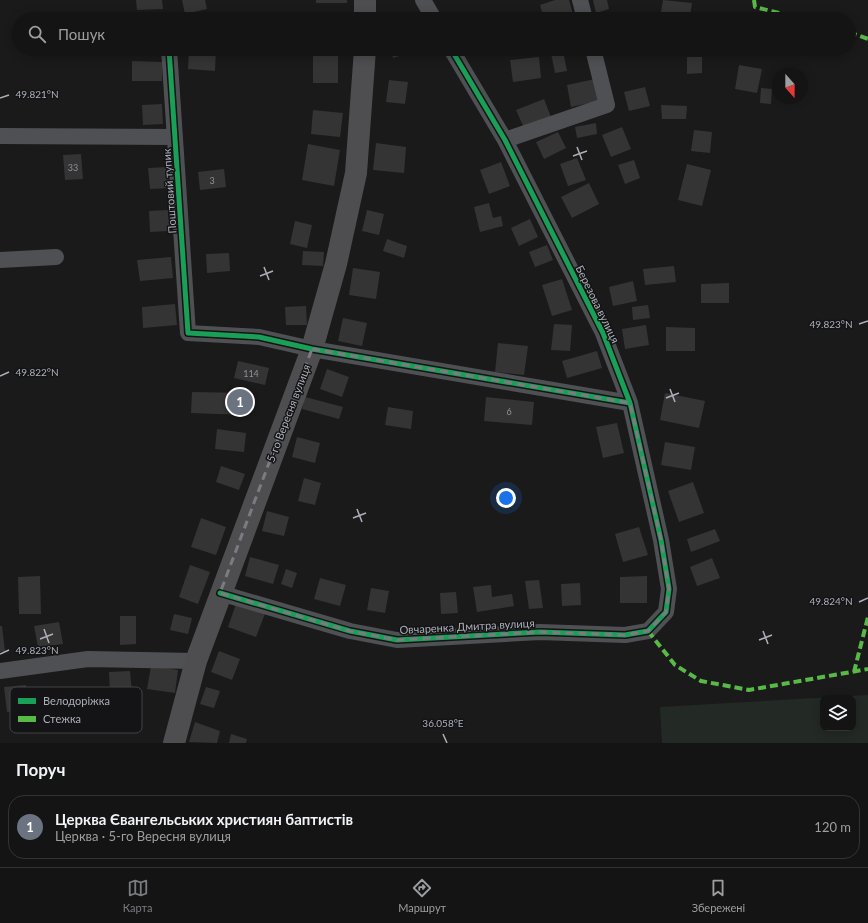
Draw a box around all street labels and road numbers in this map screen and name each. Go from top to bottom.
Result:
street label: Поштовий тупик [160,148,178,234]
street label: Березова вулиця [574,263,622,345]
street label: 5-го Вересня вулиця [263,362,313,464]
street label: Овчаренка Дмитра вулиця [399,616,535,636]

